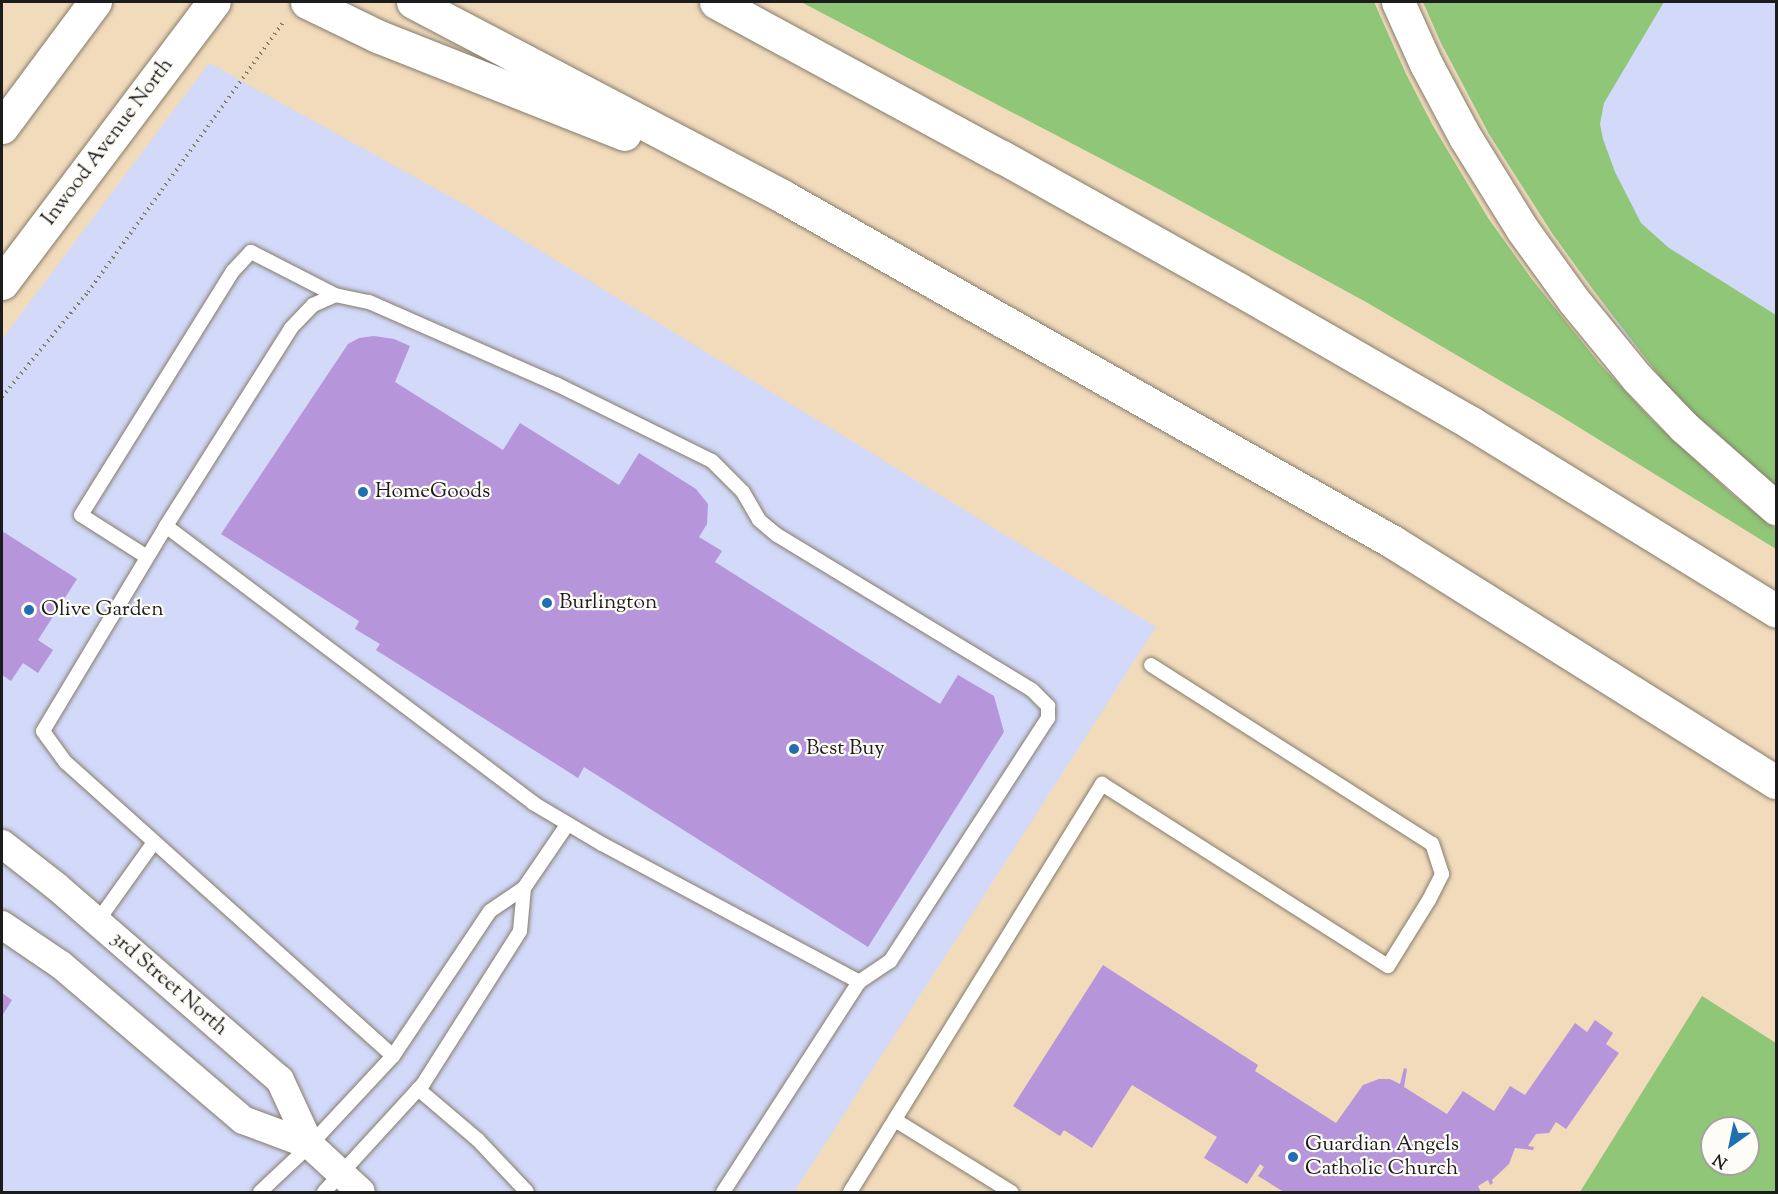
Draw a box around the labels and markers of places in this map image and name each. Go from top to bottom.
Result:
place label: HomeGoods [375,479,490,505]
marker: HomeGoods [356,485,370,499]
place label: Burlington [559,590,657,616]
marker: Burlington [540,596,554,610]
place label: Olive Garden [41,597,164,623]
marker: Olive Garden [22,603,36,617]
place label: Best Buy [806,736,885,762]
marker: Best Buy [787,742,801,756]
place label: Guardian Angels Catholic Church [1305,1132,1459,1182]
marker: Guardian Angels Catholic Church [1286,1150,1300,1164]

